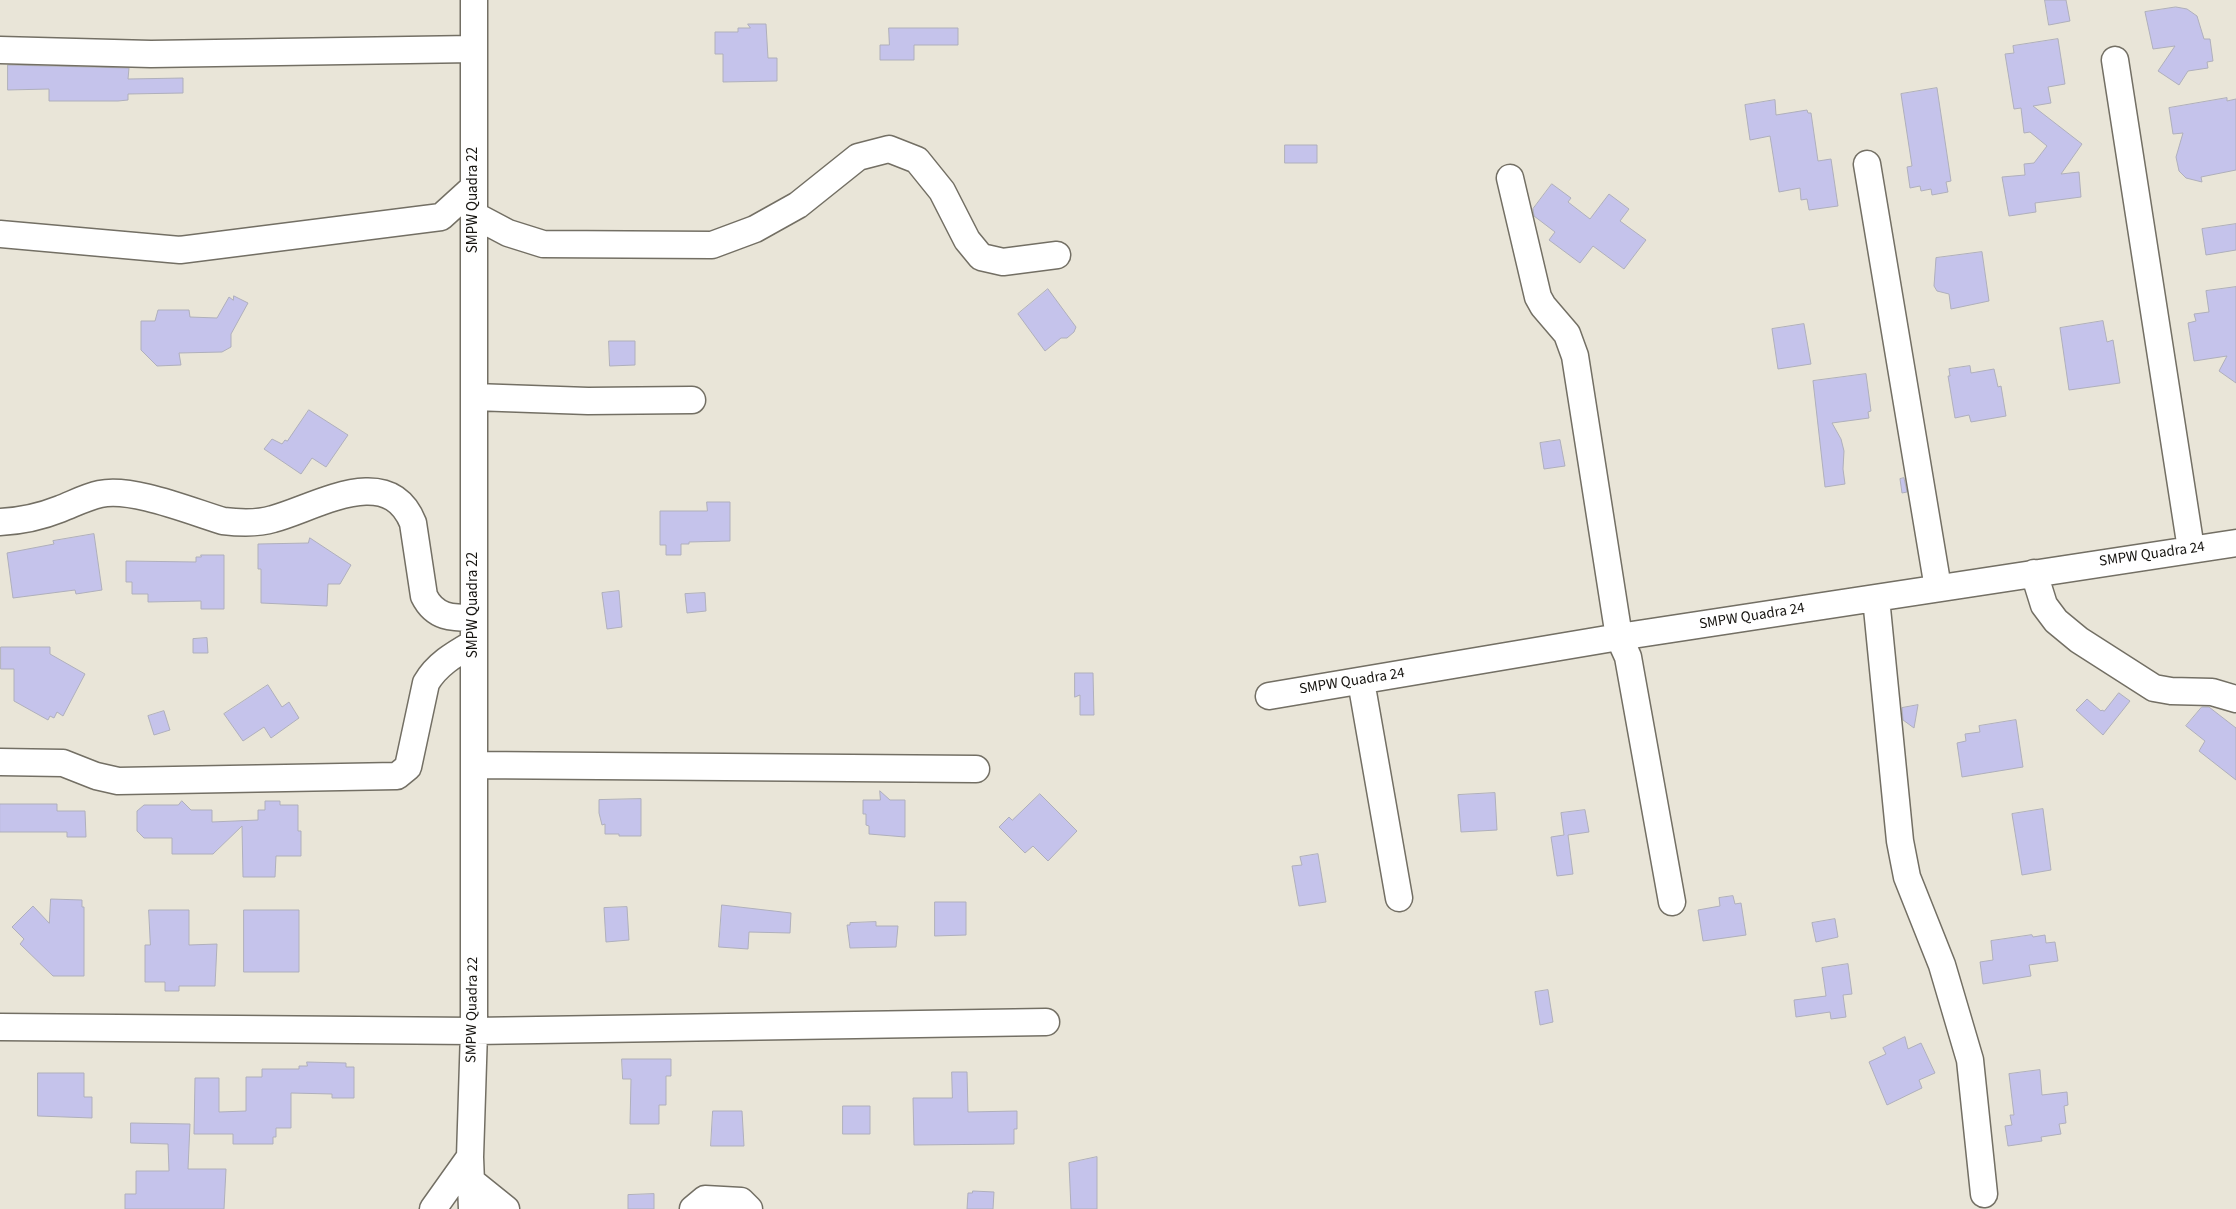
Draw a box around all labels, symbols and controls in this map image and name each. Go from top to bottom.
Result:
street label: SMPW Quadra 22 [465,147,483,253]
street label: SMPW Quadra 24 [2098,539,2206,571]
street label: SMPW Quadra 22 [465,552,483,658]
street label: SMPW Quadra 24 [1698,600,1806,634]
street label: SMPW Quadra 24 [1298,665,1406,699]
street label: SMPW Quadra 22 [463,957,483,1063]

